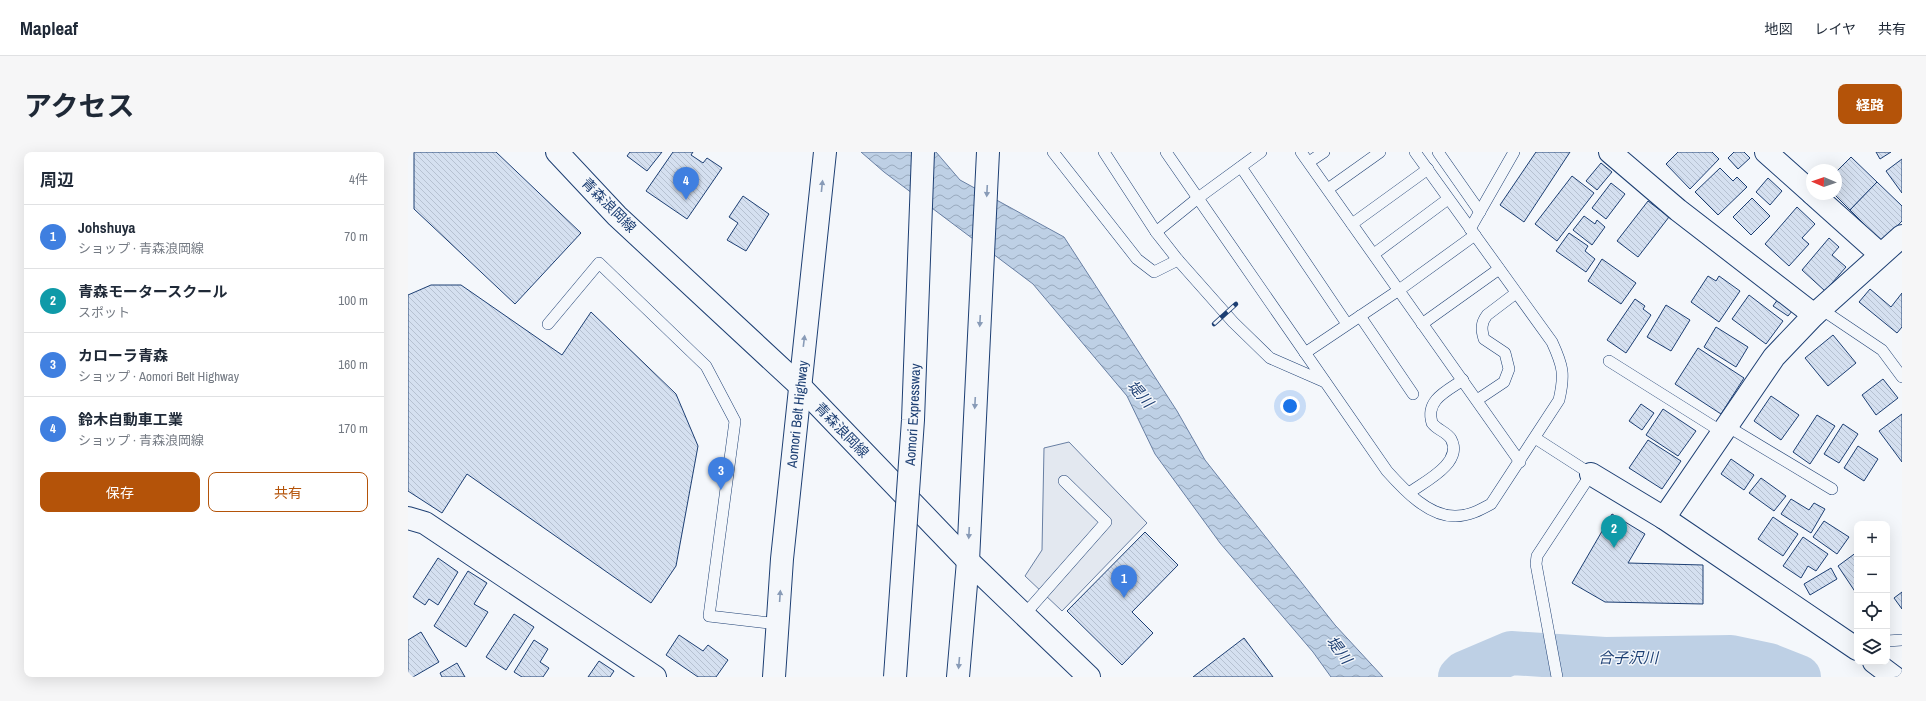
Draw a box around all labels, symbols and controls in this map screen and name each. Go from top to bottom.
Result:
text: Mapleaf [20,15,78,41]
text: 地図 [1764,20,1792,38]
text: レイヤ [1814,20,1856,38]
text: 共有 [1878,20,1906,38]
button: 経路 [1838,84,1902,124]
text: アクセス [24,87,135,125]
north arrow [1806,164,1842,200]
pin: 4 [673,167,699,200]
text: 周辺 [40,168,74,191]
text: 4件 [349,171,368,188]
street label: 青森浪岡線 [578,174,640,236]
one-way arrow [818,180,825,192]
one-way arrow [983,185,990,197]
text: Johshuya [78,217,135,238]
text: 1 [50,228,56,245]
text: 70 m [344,228,368,245]
text: ショップ · 青森浪岡線 [78,240,204,257]
text: 青森モータースクール [78,281,227,302]
text: 2 [50,292,56,309]
text: 100 m [338,292,368,309]
text: スポット [78,304,130,321]
one-way arrow [976,315,983,327]
one-way arrow [801,335,808,347]
text: カローラ青森 [78,345,168,366]
text: 3 [50,356,56,373]
text: 160 m [338,356,368,373]
street label: Aomori Belt Highway [783,359,812,470]
street label: Aomori Expressway [901,363,924,467]
text: ショップ · Aomori Belt Highway [78,368,239,385]
water label: 堤川 [1123,375,1159,413]
your location [1280,396,1300,416]
one-way arrow [972,397,979,409]
street label: 青森浪岡線 [811,399,873,461]
text: 鈴木自動車工業 [78,409,183,430]
text: 4 [50,420,56,437]
text: 170 m [338,420,368,437]
text: ショップ · 青森浪岡線 [78,432,204,449]
pin: 3 [708,457,734,490]
button: 保存 [40,472,200,512]
button: 共有 [208,472,368,512]
pin: 2 [1601,515,1627,548]
map controls [1854,521,1890,665]
button: + [1854,521,1890,557]
one-way arrow [966,527,973,539]
button: − [1854,557,1890,593]
pin: 1 [1111,565,1137,598]
one-way arrow [776,590,783,602]
button: locate [1854,593,1890,629]
button: layers [1854,629,1890,665]
water label: 堤川 [1322,631,1358,670]
water label: 合子沢川 [1598,647,1660,668]
one-way arrow [956,656,963,669]

